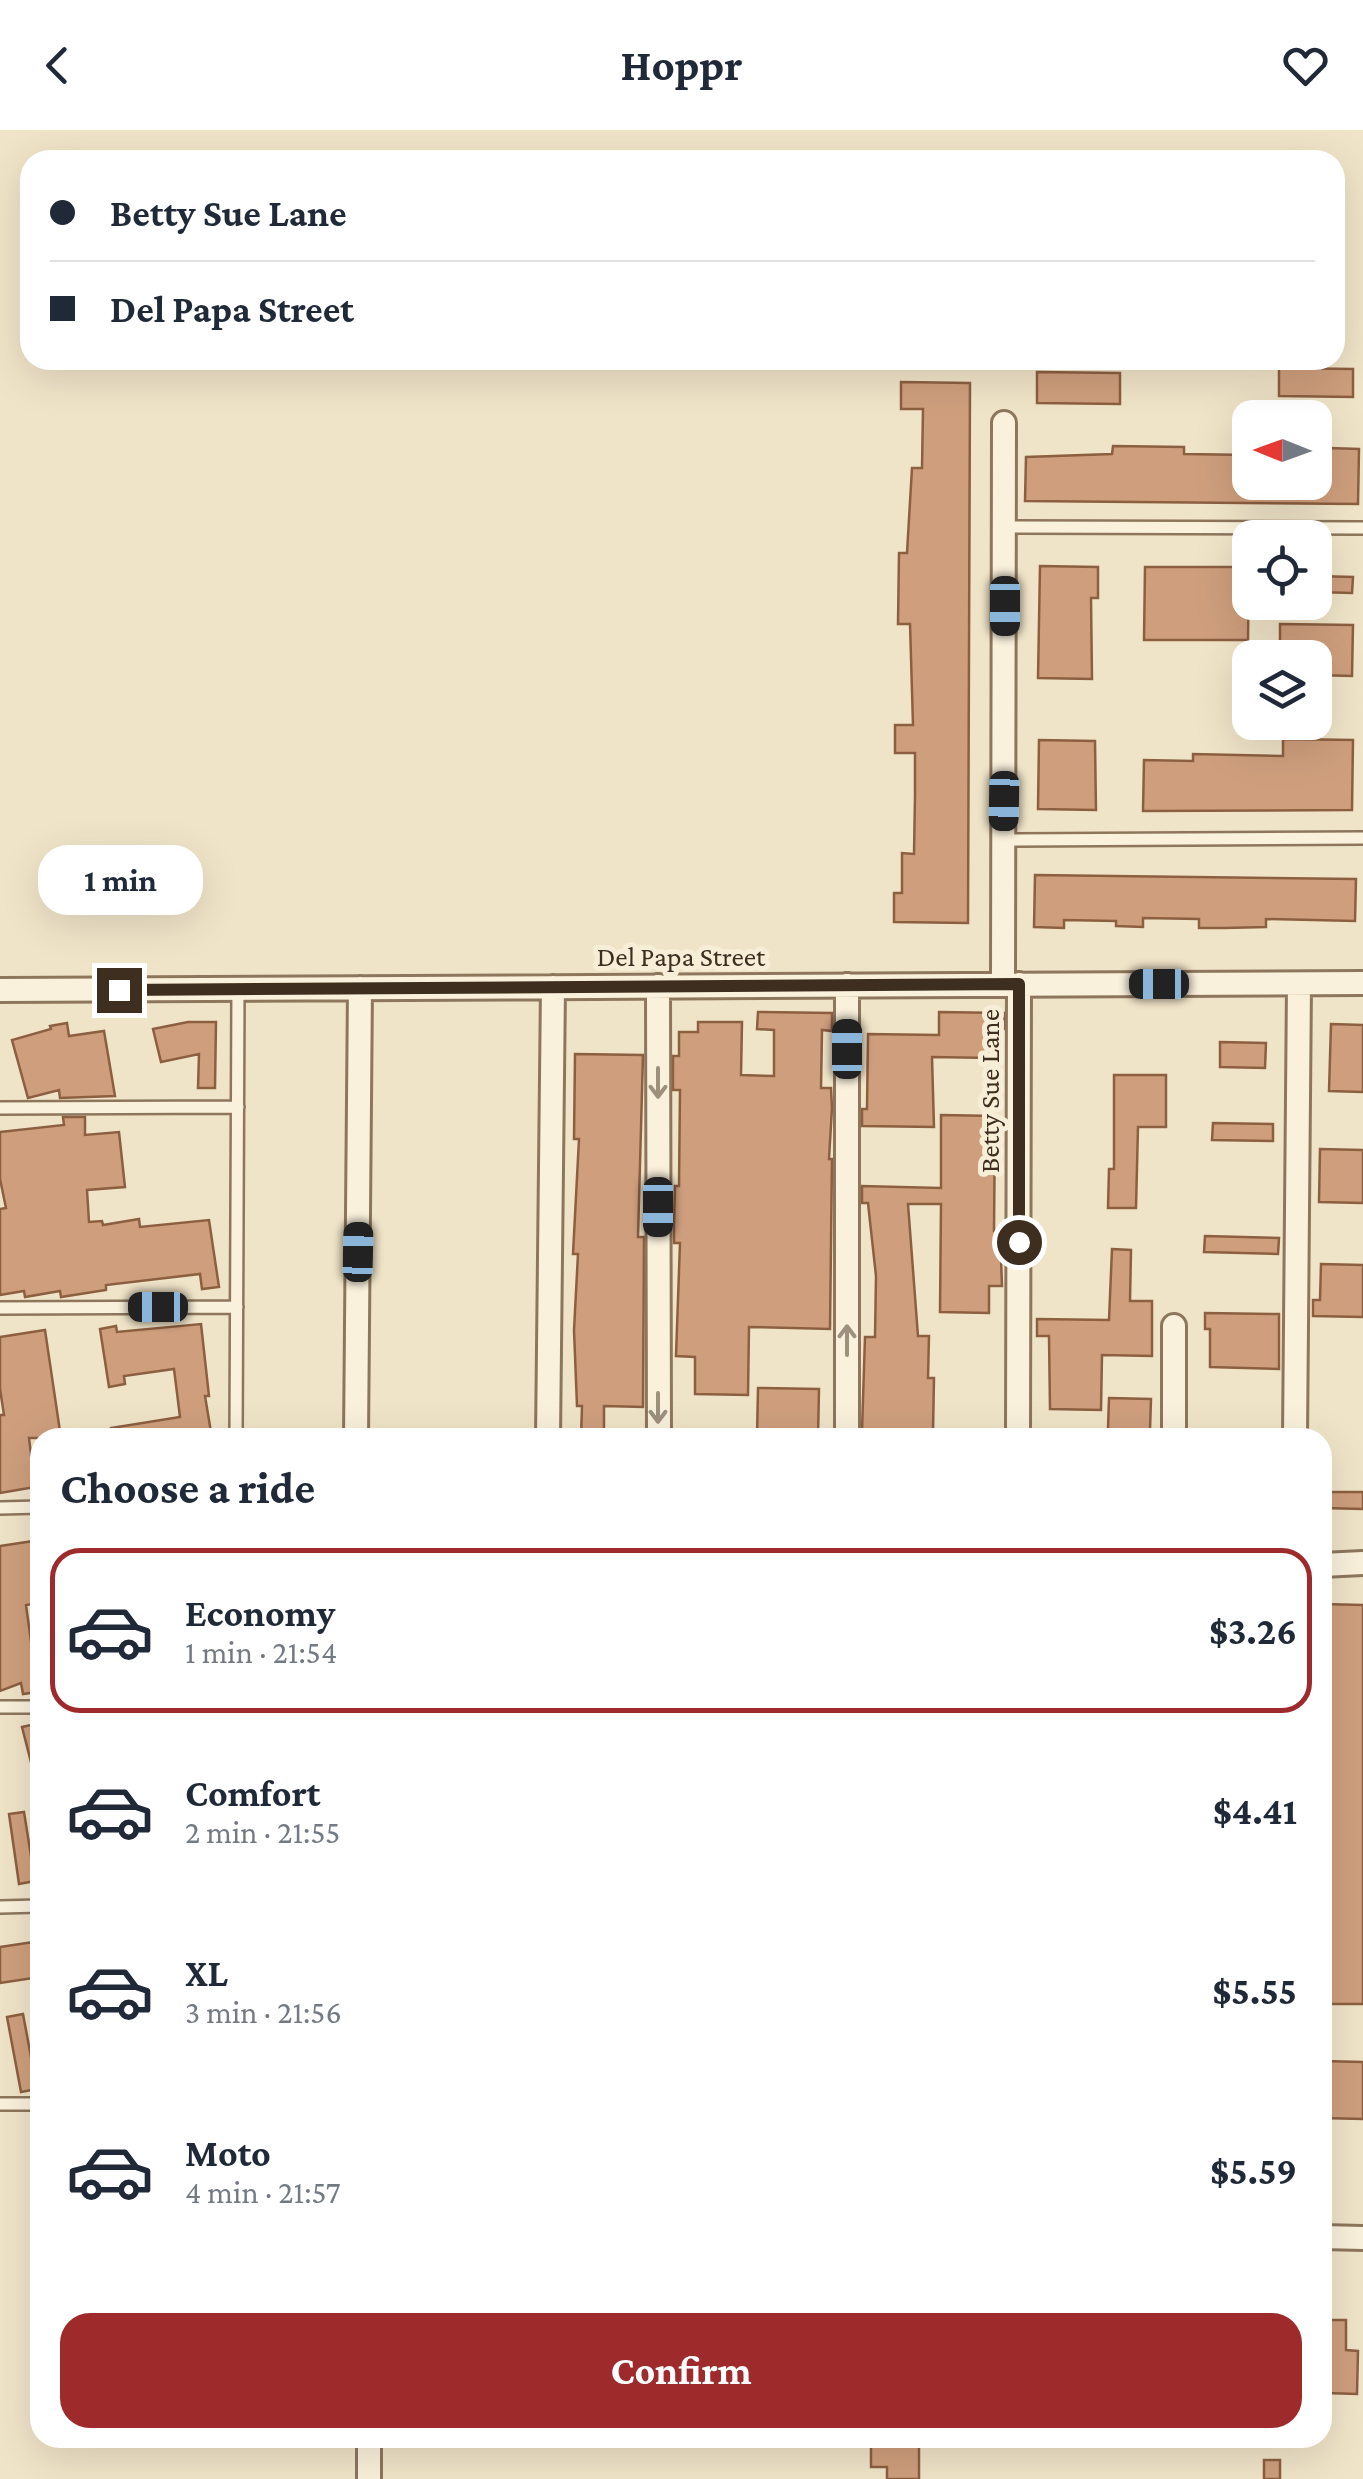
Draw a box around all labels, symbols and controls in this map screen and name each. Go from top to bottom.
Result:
icon: back [30,38,85,93]
icon: heart [1278,38,1333,93]
text: Hoppr [621,40,742,90]
text: Betty Sue Lane [110,192,347,234]
text: Del Papa Street [110,288,354,330]
north arrow [1232,400,1332,500]
map controls [1232,400,1332,740]
button: locate [1232,520,1332,620]
car [990,576,1020,636]
button: layers [1232,640,1332,740]
car [988,771,1020,831]
callout: 1 min [36,845,202,915]
text: 1 min [84,862,157,898]
street label: Del Papa Street [597,941,766,972]
route end [97,968,142,1013]
car [1129,969,1189,999]
street label: Betty Sue Lane [974,1009,1005,1173]
car [832,1019,862,1079]
one-way arrow [648,1066,668,1099]
car [643,1177,673,1237]
route start [997,1220,1042,1265]
car [342,1222,374,1282]
car [128,1292,188,1322]
one-way arrow [838,1325,856,1358]
one-way arrow [648,1392,668,1424]
text: Choose a ride [60,1463,315,1513]
icon: car [65,1586,155,1676]
text: Economy [185,1592,335,1634]
text: $3.26 [1209,1610,1297,1652]
text: 1 min · 21:54 [185,1634,337,1670]
icon: car [65,1766,155,1856]
text: Comfort [185,1772,321,1814]
text: $4.41 [1213,1790,1297,1832]
text: 2 min · 21:55 [185,1814,340,1850]
icon: car [65,1946,155,2036]
text: XL [185,1952,228,1994]
text: $5.55 [1212,1970,1297,2012]
text: 3 min · 21:56 [185,1994,342,2030]
icon: car [65,2126,155,2216]
text: Moto [185,2132,271,2174]
text: $5.59 [1210,2150,1297,2192]
text: 4 min · 21:57 [185,2174,340,2210]
button: Confirm [60,2313,1302,2428]

